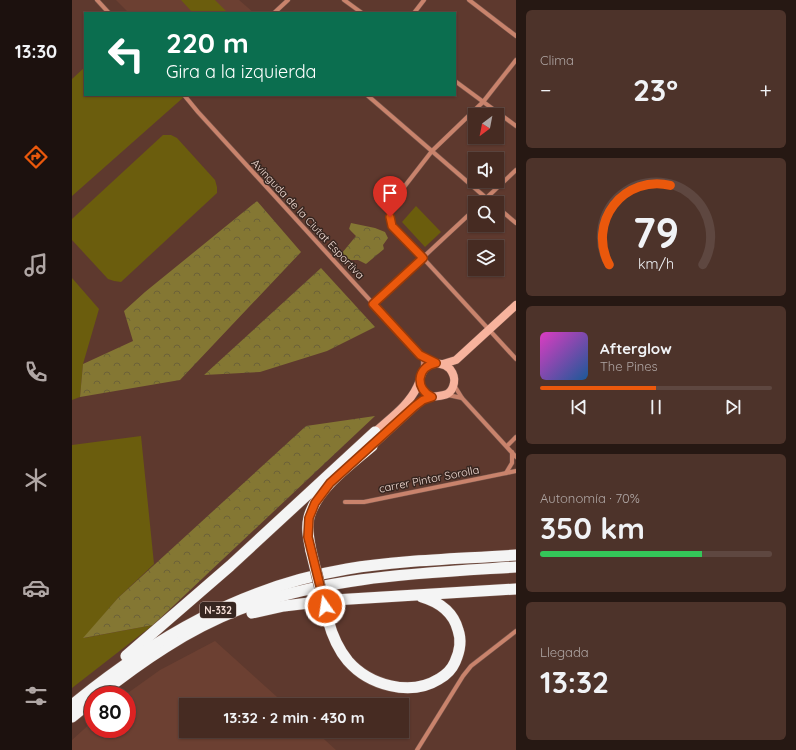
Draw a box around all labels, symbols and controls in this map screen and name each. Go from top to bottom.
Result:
text: 220 m [166,25,249,60]
icon: left [100,28,152,80]
text: 13:30 [15,40,57,63]
text: Clima [540,52,574,68]
text: Gira a la izquierda [166,60,317,83]
text: 23° [633,71,678,109]
text: − [540,76,551,104]
text: + [760,76,772,104]
north arrow [468,108,504,144]
map controls [468,108,504,276]
icon: directions [22,143,50,171]
button: sound [468,152,504,188]
street label: Avinguda de la Ciutat Esportiva [249,156,367,282]
pin [373,176,407,217]
icon: arrive [379,182,401,204]
button: search [468,196,504,232]
text: 79 [633,206,679,258]
button: layers [468,240,504,276]
icon: music [22,251,50,279]
text: km/h [638,255,674,273]
text: Afterglow [600,339,672,358]
icon: phone [22,358,50,386]
text: The Pines [600,358,658,374]
icon: previous [568,396,590,418]
icon: pause [645,396,667,418]
icon: next [722,396,744,418]
street label: carrer Pintor Sorolla [378,462,480,496]
icon: climate [22,466,50,494]
text: Autonomía · 70% [540,490,640,506]
text: 350 km [540,509,645,547]
icon: car [22,574,50,602]
position arrow [304,585,346,627]
road number: N-332 [200,602,236,618]
text: Llegada [540,644,589,660]
text: 13:32 [540,663,609,701]
icon: filters [22,682,50,710]
speed limit sign: 80 [84,686,136,738]
text: 13:32 · 2 min · 430 m [223,708,365,727]

